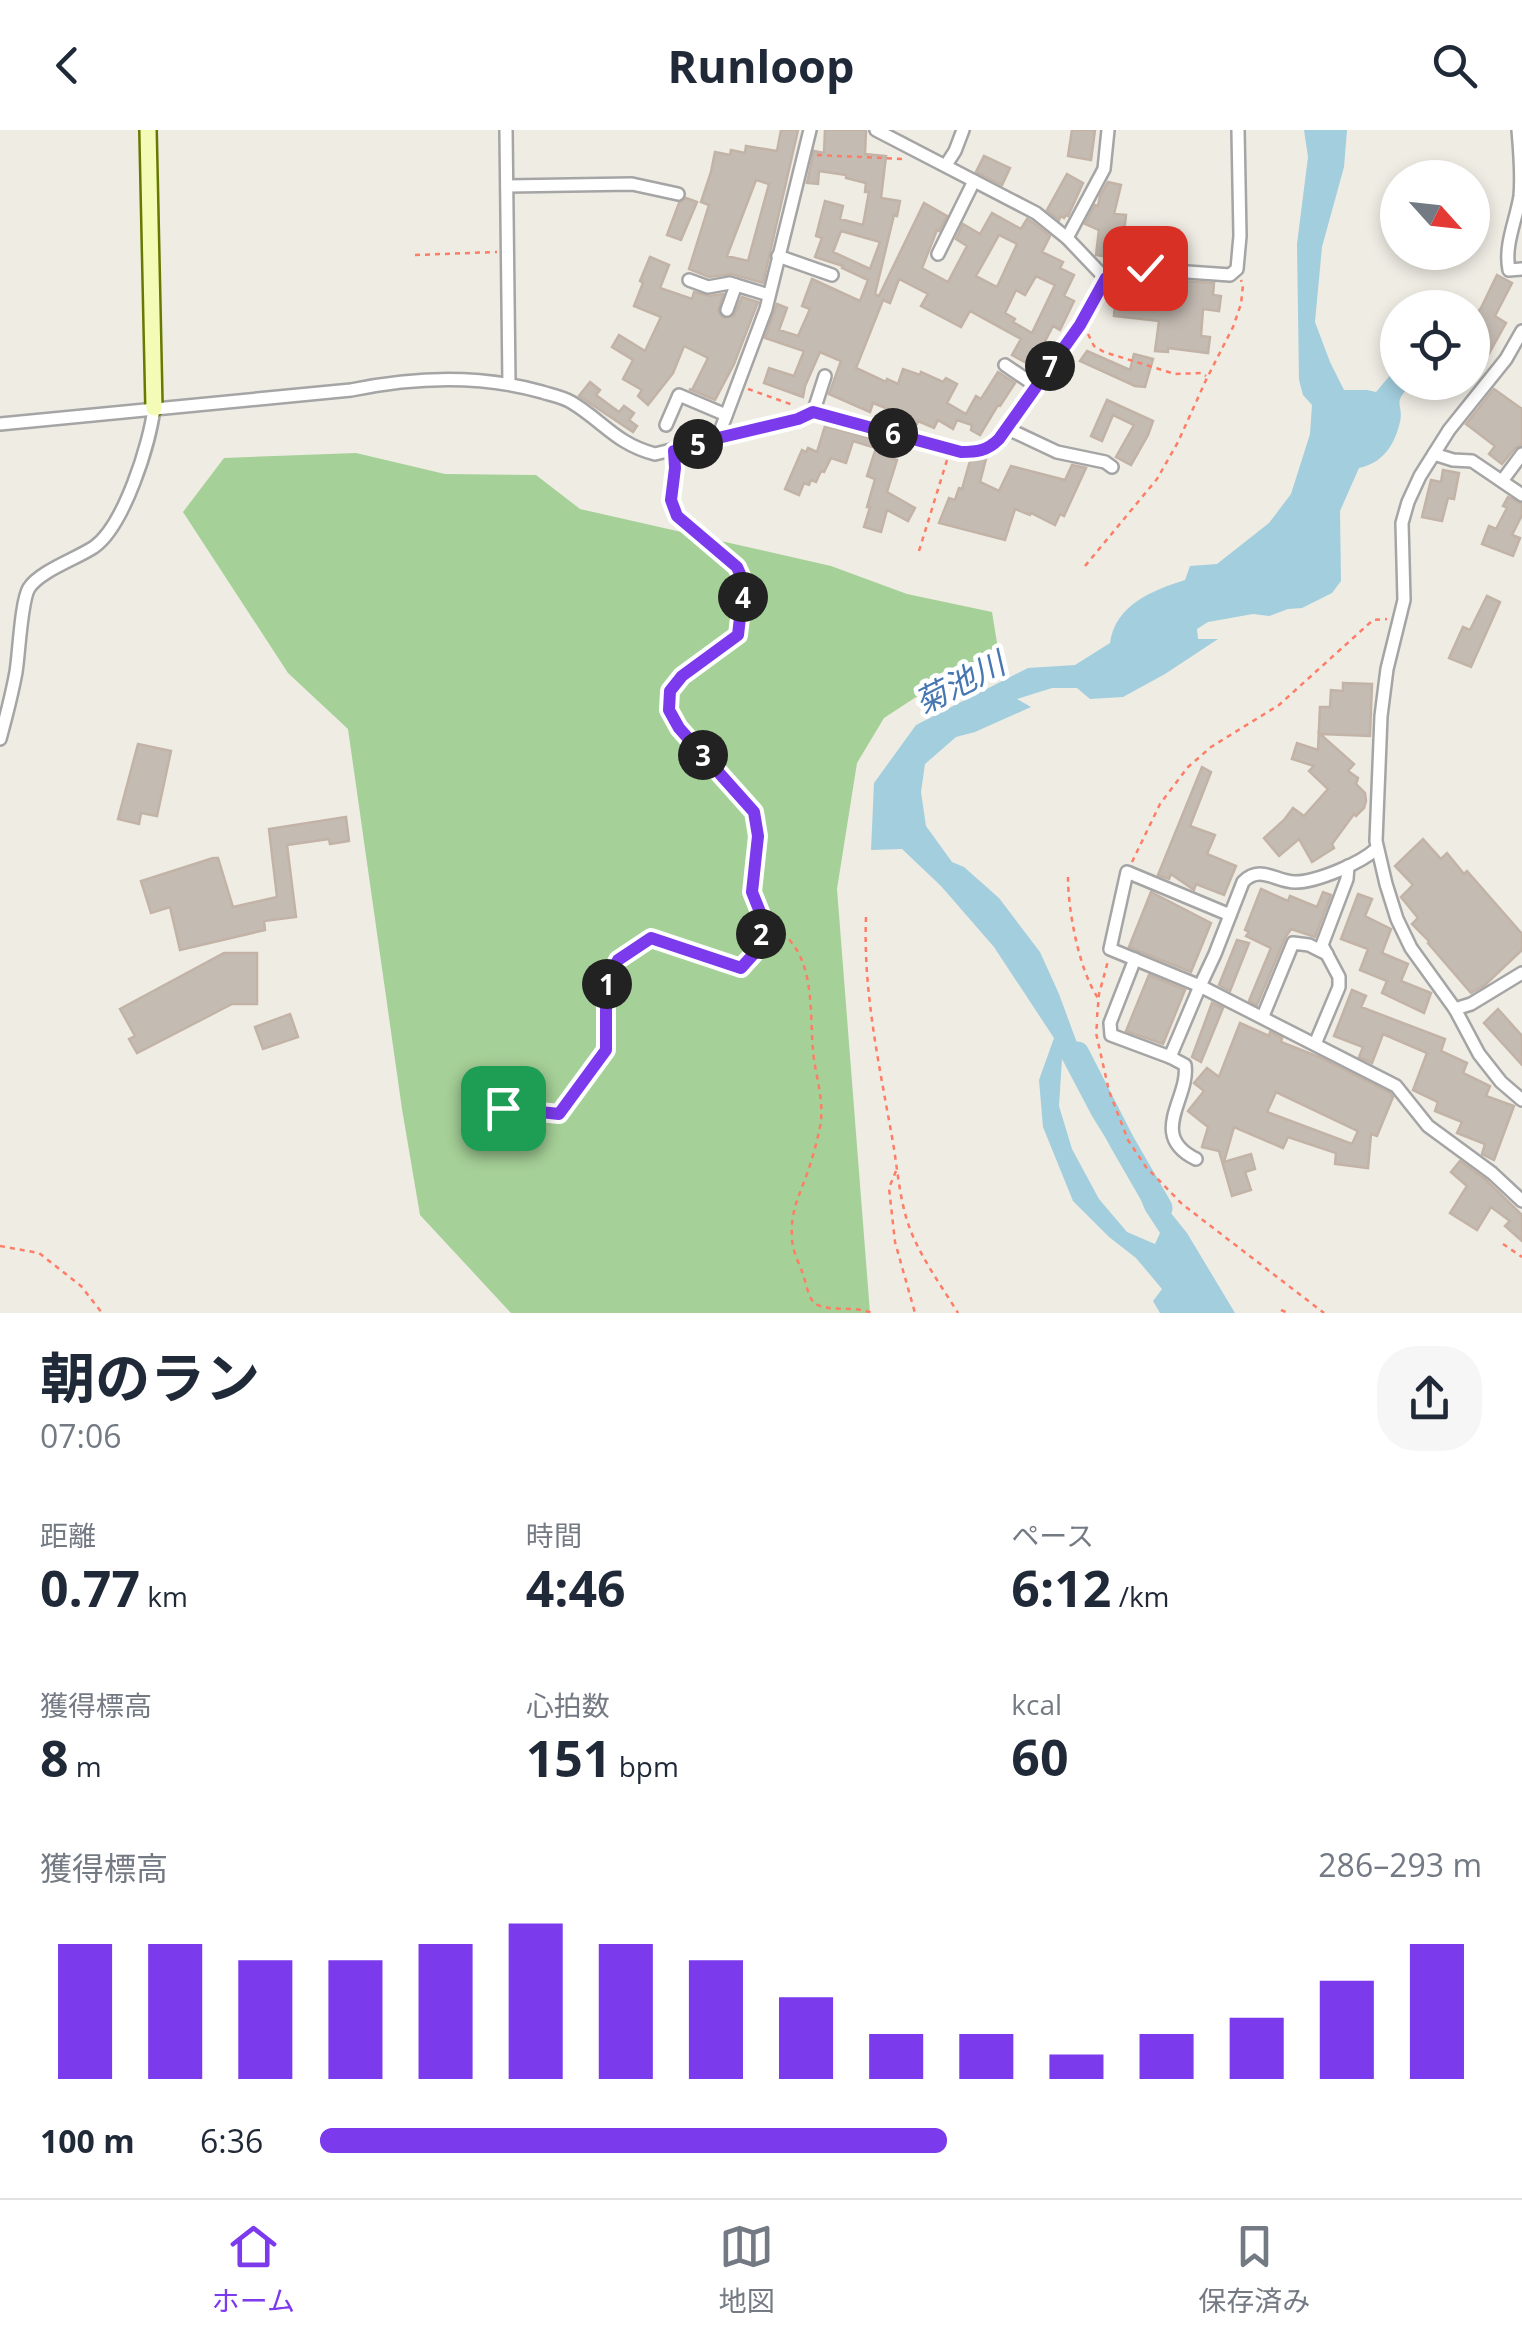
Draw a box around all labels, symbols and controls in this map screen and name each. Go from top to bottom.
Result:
text: Runloop [668,35,854,96]
icon: back [40,38,95,93]
icon: search [1427,38,1482,93]
north arrow [1380,160,1490,270]
map controls [1380,160,1490,400]
pin [1103,226,1188,311]
icon: check [1118,241,1173,296]
button: locate [1380,290,1490,400]
pin: 7 [1025,341,1075,391]
text: 7 [1042,347,1058,385]
pin: 6 [868,408,918,458]
text: 6 [885,414,901,452]
pin: 5 [673,419,723,469]
text: 5 [690,425,706,463]
pin: 4 [718,572,768,622]
text: 4 [735,578,751,616]
water label: 菊池川 [906,640,1014,723]
pin: 3 [678,730,728,780]
text: 3 [695,736,711,774]
pin: 2 [736,909,786,959]
text: 2 [753,915,769,953]
pin: 1 [582,959,632,1009]
text: 1 [599,965,615,1003]
pin [461,1066,546,1151]
icon: arrive [476,1081,531,1136]
text: 朝のラン [40,1339,260,1414]
button: share [1377,1346,1482,1451]
text: 07:06 [40,1414,122,1457]
text: 距離 [40,1516,96,1554]
text: 時間 [526,1516,582,1554]
text: ペース [1011,1516,1094,1554]
text: 0.77 [40,1554,140,1622]
text: 4:46 [526,1554,626,1622]
text: 6:12 [1011,1554,1111,1622]
text: km [140,1577,188,1615]
text: /km [1111,1577,1170,1615]
text: kcal [1011,1685,1062,1723]
text: 獲得標高 [40,1686,152,1724]
text: 心拍数 [526,1686,610,1724]
text: 60 [1011,1723,1069,1791]
text: 8 [40,1724,69,1792]
text: 151 [526,1724,611,1792]
text: m [69,1747,102,1785]
text: bpm [611,1747,679,1785]
text: 286–293 m [1318,1843,1482,1886]
text: 獲得標高 [40,1846,168,1889]
text: 100 m [40,2119,135,2162]
text: 6:36 [200,2119,263,2162]
tab: ホーム [212,2219,295,2319]
tab: 地図 [719,2219,775,2319]
tab: 保存済み [1198,2219,1310,2319]

